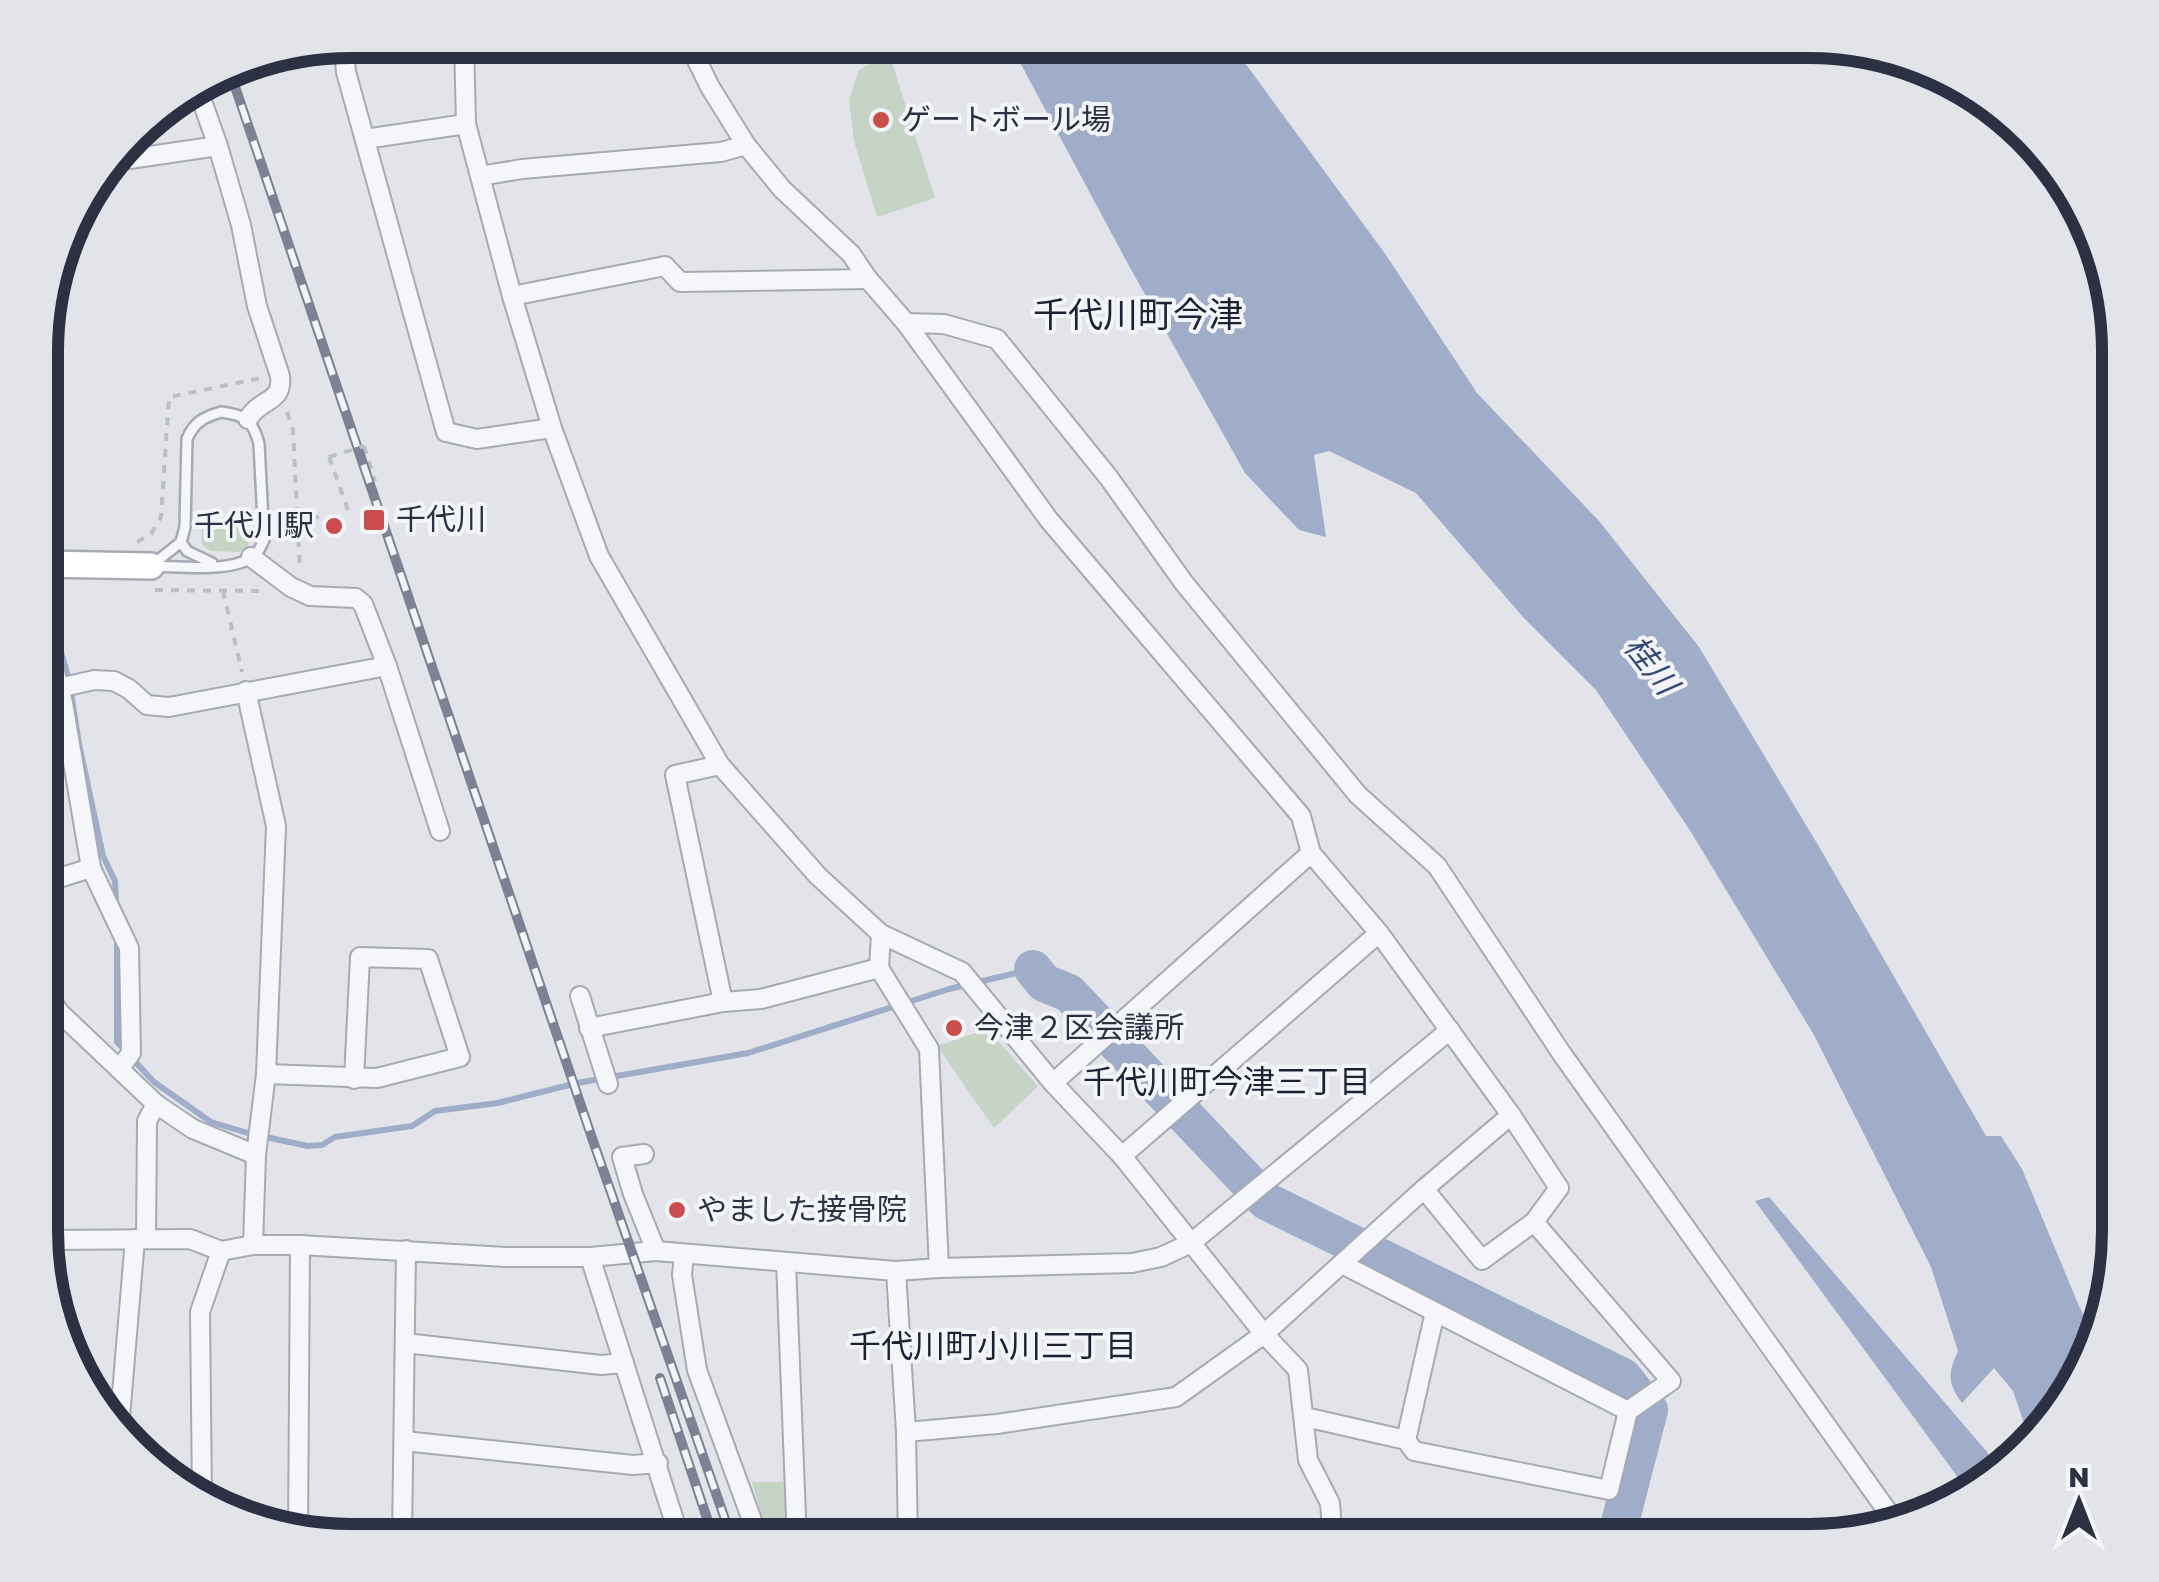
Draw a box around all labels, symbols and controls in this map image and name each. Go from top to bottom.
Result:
place label: ゲートボール場 [901,101,1111,137]
marker: ゲートボール場 [870,109,892,131]
district label: 千代川町今津 [1033,293,1243,335]
place label: 千代川 [396,501,486,537]
place label: 千代川駅 [194,507,314,543]
marker: 千代川 [361,507,387,533]
marker: 千代川駅 [323,515,345,537]
water label: 桂川 [1617,627,1688,704]
place label: 今津２区会議所 [974,1009,1184,1045]
marker: 今津２区会議所 [943,1017,965,1039]
district label: 千代川町今津三丁目 [1083,1062,1371,1100]
place label: やました接骨院 [697,1191,907,1227]
marker: やました接骨院 [666,1199,688,1221]
district label: 千代川町小川三丁目 [849,1326,1137,1364]
north arrow [2029,1452,2129,1552]
text: N [2068,1460,2090,1493]

